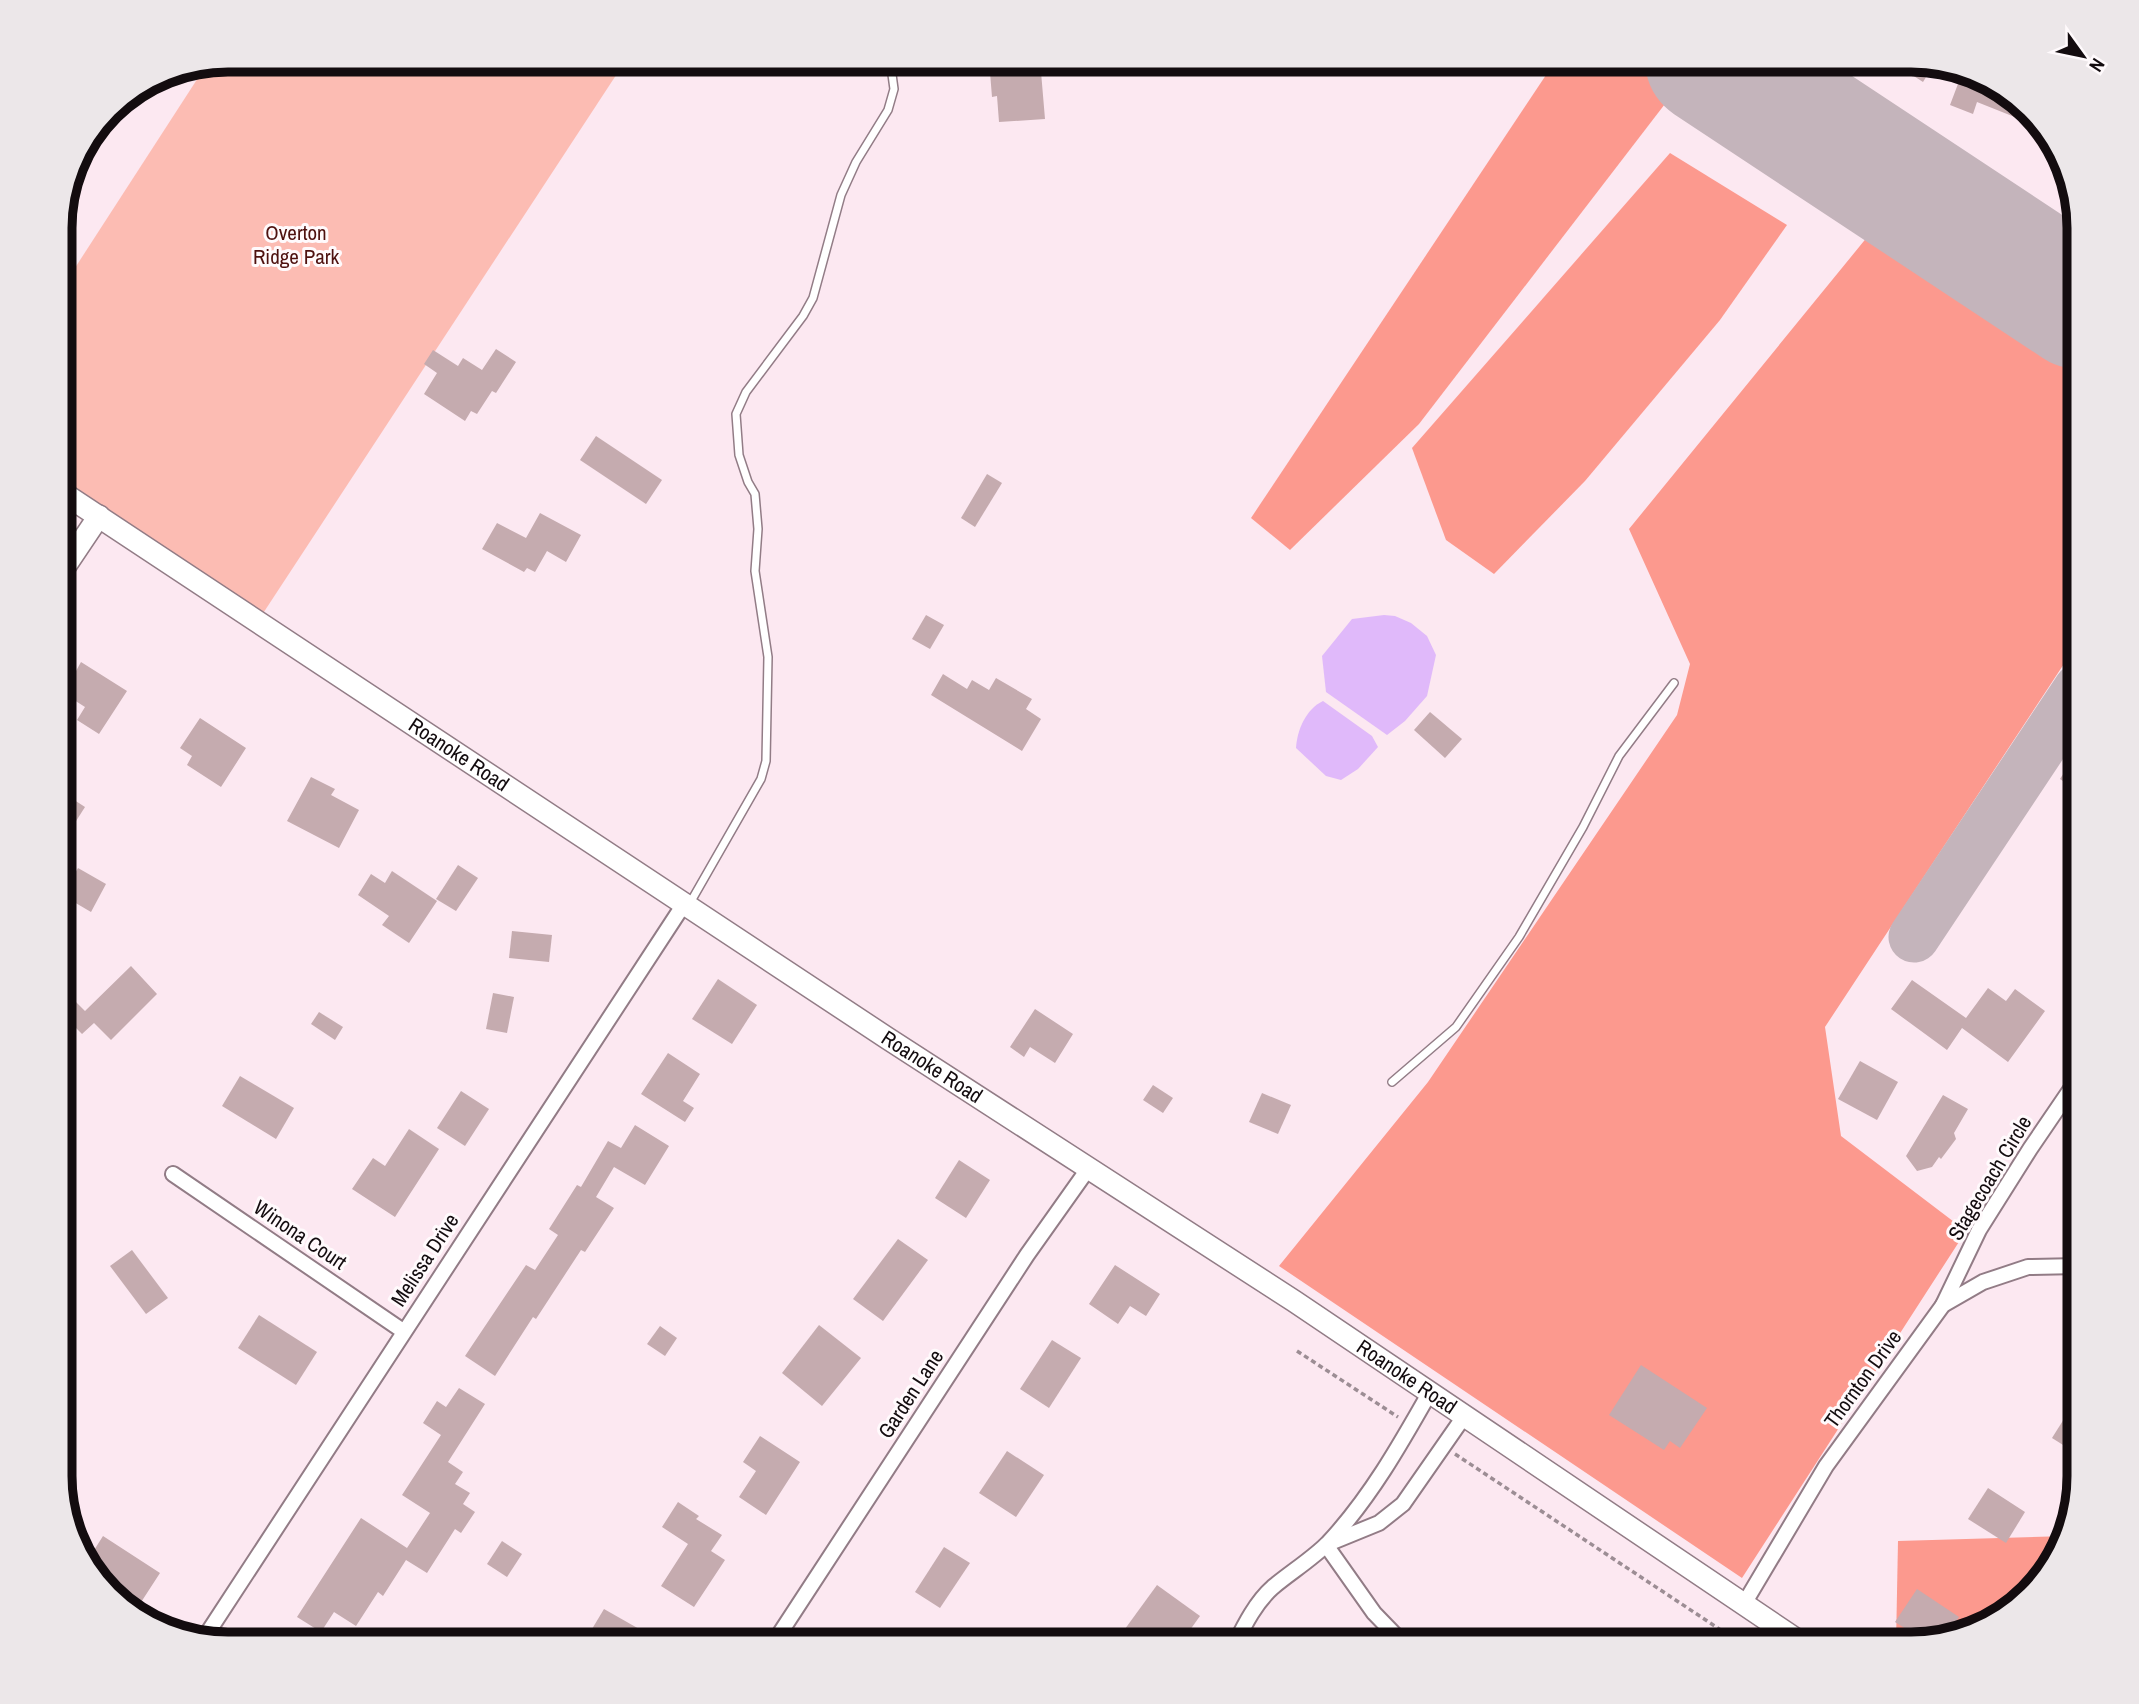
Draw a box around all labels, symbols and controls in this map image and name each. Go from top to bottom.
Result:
north arrow [2048,21,2118,91]
text: N [2083,53,2111,77]
park label: Overton Ridge Park [253,218,339,271]
street label: Roanoke Road [403,710,515,798]
street label: Roanoke Road [876,1023,988,1110]
street label: Stagecoach Circle [1941,1110,2038,1246]
street label: Winona Court [248,1193,353,1276]
street label: Melissa Drive [384,1208,465,1312]
street label: Thornton Drive [1817,1324,1908,1434]
street label: Roanoke Road [1351,1332,1463,1421]
street label: Garden Lane [871,1344,950,1444]

